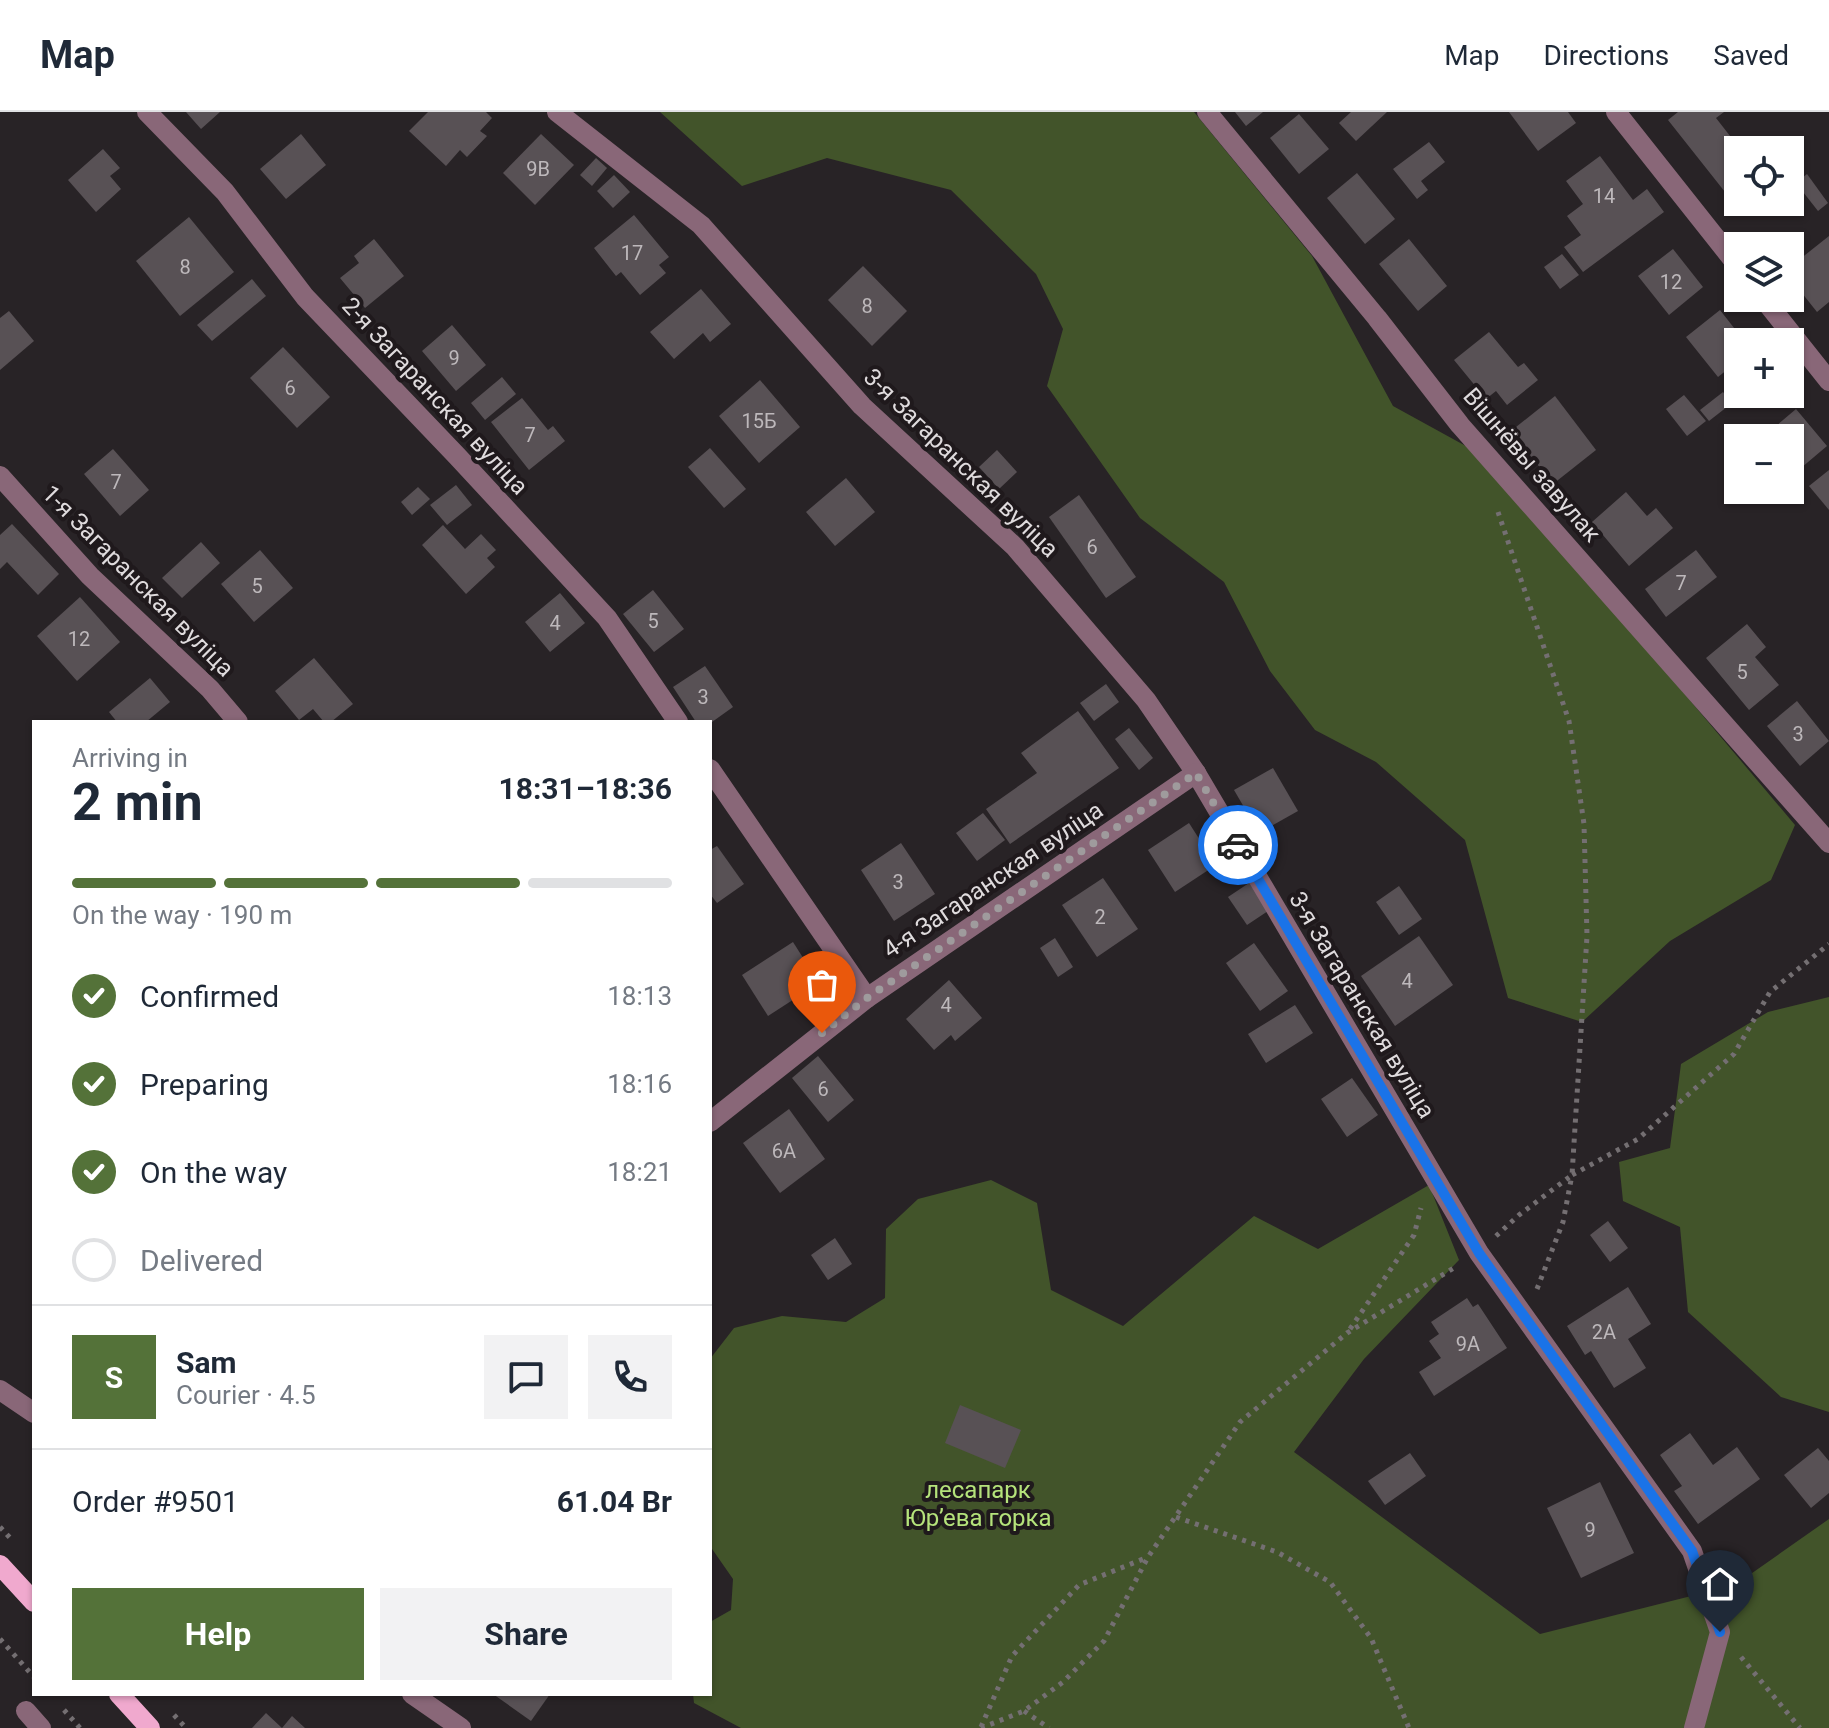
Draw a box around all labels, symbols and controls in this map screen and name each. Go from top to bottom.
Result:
text: Map [40,33,115,77]
text: Map [1444,39,1500,72]
text: Directions [1544,39,1669,72]
text: Saved [1713,39,1789,72]
map controls [1724,136,1804,504]
button: locate [1724,136,1804,216]
house number: 9В [526,157,550,181]
house number: 14 [1593,184,1615,208]
button: layers [1724,232,1804,312]
house number: 17 [621,241,643,265]
house number: 8 [179,255,191,279]
house number: 12 [1660,270,1682,294]
street label: 2-я Загаранская вуліца [336,292,534,500]
house number: 8 [861,294,873,318]
button: + [1724,328,1804,408]
house number: 9 [448,346,460,370]
street label: 3-я Загаранская вуліца [858,363,1064,563]
house number: 6 [284,376,296,400]
street label: Вішнёвы завулак [1458,382,1606,548]
house number: 15Б [741,409,777,433]
house number: 7 [524,423,536,447]
button: − [1724,424,1804,504]
house number: 7 [110,470,122,494]
street label: 1-я Загаранская вуліца [36,479,240,683]
house number: 6 [1086,535,1098,559]
house number: 7 [1675,571,1687,595]
house number: 5 [251,574,263,598]
house number: 5 [647,609,659,633]
house number: 4 [549,611,561,635]
house number: 12 [68,627,90,651]
house number: 5 [1736,660,1748,684]
house number: 3 [697,685,709,709]
house number: 3 [1792,722,1804,746]
text: Arriving in [72,743,188,773]
text: 18:31–18:36 [498,771,672,806]
text: 2 min [72,772,203,833]
street label: 4-я Загаранская вуліца [878,796,1108,964]
courier [1198,805,1278,885]
icon: car [1216,823,1260,867]
house number: 3 [892,870,904,894]
street label: 3-я Загаранская вуліца [1283,887,1441,1123]
text: On the way · 190 m [72,900,292,930]
house number: 2 [1094,905,1106,929]
pin [788,951,856,1033]
icon: bag [800,963,844,1007]
house number: 4 [1401,969,1413,993]
icon: check [72,974,116,1018]
text: Confirmed [140,979,279,1014]
text: 18:13 [607,981,672,1011]
house number: 4 [940,993,952,1017]
icon: check [72,1062,116,1106]
text: Preparing [140,1067,269,1102]
text: 18:16 [607,1069,672,1099]
house number: 6 [817,1077,829,1101]
house number: 6А [772,1139,796,1163]
icon: check [72,1150,116,1194]
text: On the way [140,1155,287,1190]
text: 18:21 [607,1157,672,1187]
text: Delivered [140,1243,263,1278]
house number: 2А [1592,1320,1616,1344]
house number: 9А [1456,1332,1480,1356]
button: chat [484,1335,568,1419]
button: phone [588,1335,672,1419]
text: Sam [176,1345,237,1380]
text: S [105,1360,123,1395]
text: Courier · 4.5 [176,1380,316,1410]
park label: лесапарк Юрʼева горка [904,1476,1052,1532]
text: Order #9501 [72,1484,239,1519]
text: 61.04 Br [557,1484,672,1519]
house number: 9 [1584,1518,1596,1542]
pin [1686,1550,1754,1632]
icon: home [1698,1562,1742,1606]
button: Help [72,1588,364,1680]
button: Share [380,1588,672,1680]

